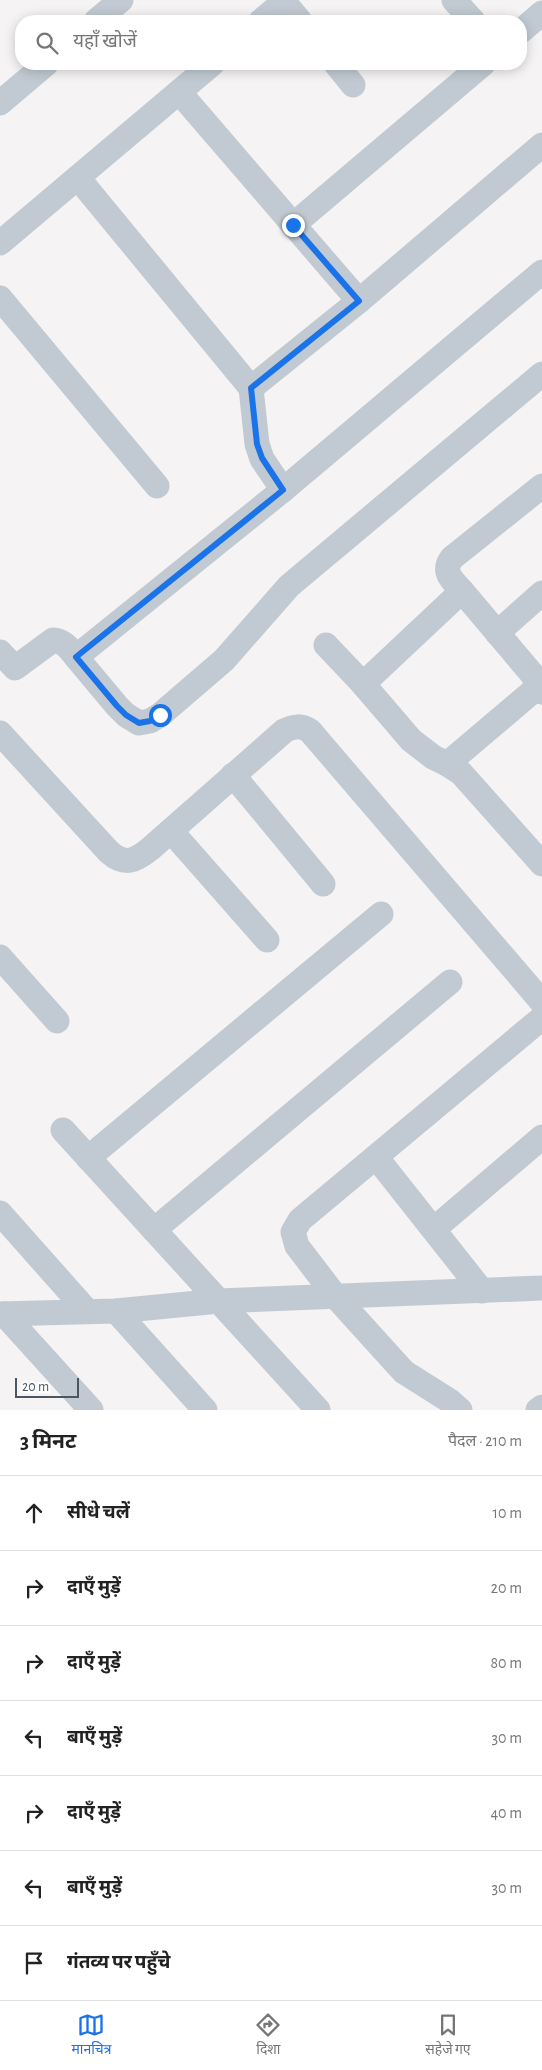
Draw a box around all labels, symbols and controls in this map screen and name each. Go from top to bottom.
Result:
search box [15,15,527,70]
icon: search [33,29,61,57]
text: यहाँ खोजें [73,32,137,51]
route end [282,214,305,237]
route start [149,704,172,727]
scale bar [15,1375,79,1398]
text: 20 m [22,1380,49,1394]
text: 3 मिनट [20,1431,76,1452]
text: पैदल · 210 m [448,1433,522,1449]
icon: ahead [20,1499,48,1527]
text: सीधे चलें [67,1503,130,1522]
text: 10 m [493,1505,522,1521]
icon: right [20,1574,48,1602]
text: दाएँ मुड़ें [67,1578,121,1597]
text: 20 m [491,1580,522,1596]
icon: right [20,1649,48,1677]
text: दाएँ मुड़ें [67,1653,121,1672]
text: 80 m [491,1655,522,1671]
icon: left [20,1724,48,1752]
text: बाएँ मुड़ें [67,1728,122,1747]
text: 30 m [492,1730,522,1746]
icon: right [20,1799,48,1827]
text: दाएँ मुड़ें [67,1803,121,1822]
text: 40 m [490,1805,522,1821]
icon: left [20,1874,48,1902]
text: बाएँ मुड़ें [67,1878,122,1897]
text: 30 m [492,1880,522,1896]
icon: arrive [20,1949,48,1977]
text: गंतव्य पर पहुँचे [67,1953,170,1972]
tab: मानचित्र [71,2011,111,2060]
tab: दिशा [254,2011,282,2060]
tab: सहेजे गए [425,2011,471,2060]

